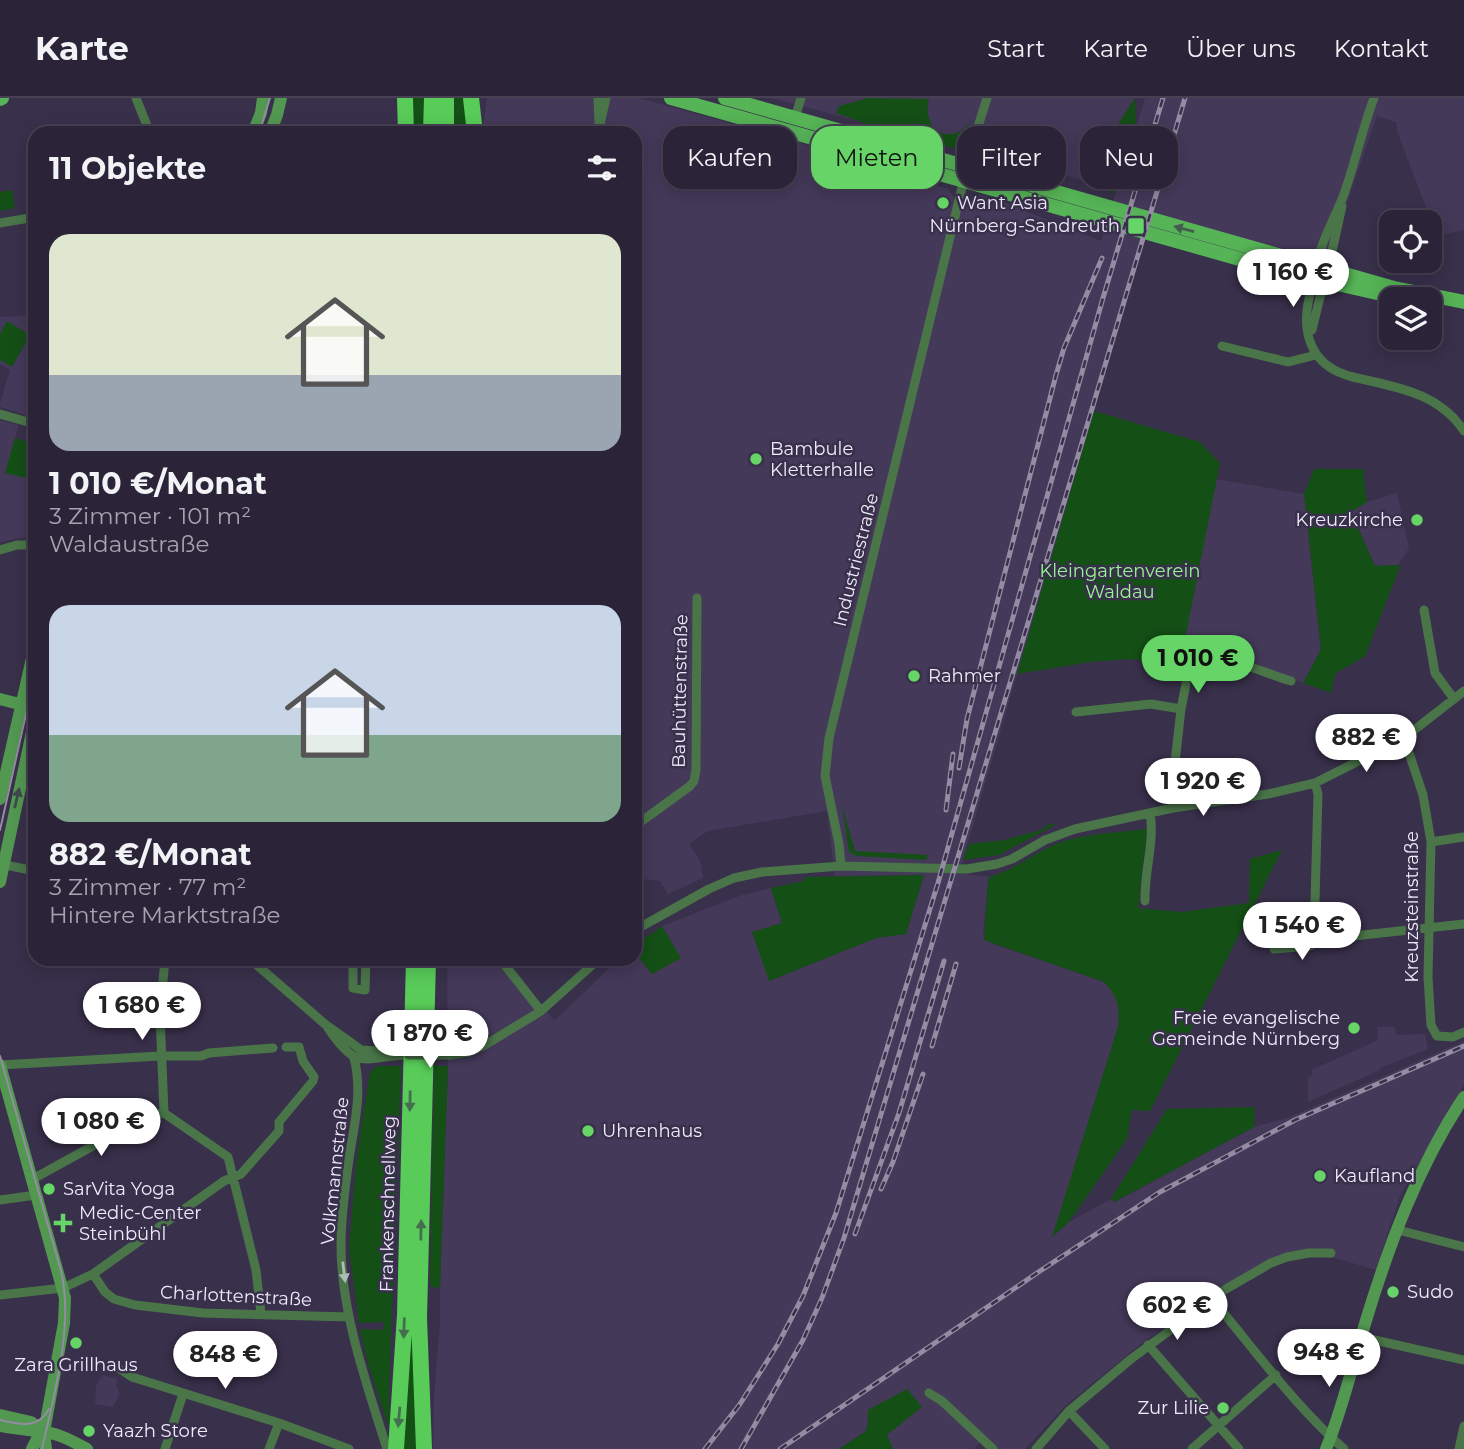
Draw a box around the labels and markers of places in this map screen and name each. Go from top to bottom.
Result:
place label: Want Asia [957,192,1048,214]
marker: Want Asia [935,195,951,211]
place label: Nürnberg-Sandreuth [930,215,1120,237]
marker: Nürnberg-Sandreuth [1126,216,1146,236]
pin: 1 160 € [1228,250,1358,309]
place label: Bambule Kletterhalle [770,438,874,481]
marker: Bambule Kletterhalle [748,451,764,467]
place label: Kreuzkirche [1296,509,1403,531]
marker: Kreuzkirche [1409,512,1425,528]
pin: 1 010 € [1133,636,1263,695]
place label: Rahmer [928,665,1001,687]
marker: Rahmer [906,668,922,684]
pin: 882 € [1317,714,1415,774]
pin: 1 920 € [1138,758,1268,818]
pin: 1 540 € [1237,902,1367,962]
pin: 1 680 € [77,982,207,1042]
place label: Freie evangelische Gemeinde Nürnberg [1152,1007,1340,1050]
pin: 1 870 € [365,1010,495,1070]
marker: Freie evangelische Gemeinde Nürnberg [1346,1020,1362,1036]
pin: 1 080 € [36,1098,166,1158]
place label: Uhrenhaus [602,1120,702,1142]
marker: Uhrenhaus [580,1123,596,1139]
place label: Kaufland [1334,1165,1415,1187]
marker: Kaufland [1312,1168,1328,1184]
place label: SarVita Yoga [63,1178,175,1200]
marker: SarVita Yoga [41,1181,57,1197]
place label: Medic-Center Steinbühl [79,1202,202,1245]
marker: Medic-Center Steinbühl [53,1213,73,1233]
place label: Sudo [1407,1281,1454,1303]
pin: 602 € [1128,1282,1226,1342]
marker: Sudo [1385,1284,1401,1300]
pin: 948 € [1280,1330,1378,1389]
pin: 848 € [176,1332,274,1391]
marker: Zara Grillhaus [68,1335,84,1351]
place label: Zara Grillhaus [14,1354,138,1376]
place label: Zur Lilie [1137,1397,1209,1419]
marker: Zur Lilie [1215,1400,1231,1416]
place label: Yaazh Store [103,1420,208,1442]
marker: Yaazh Store [81,1423,97,1439]

